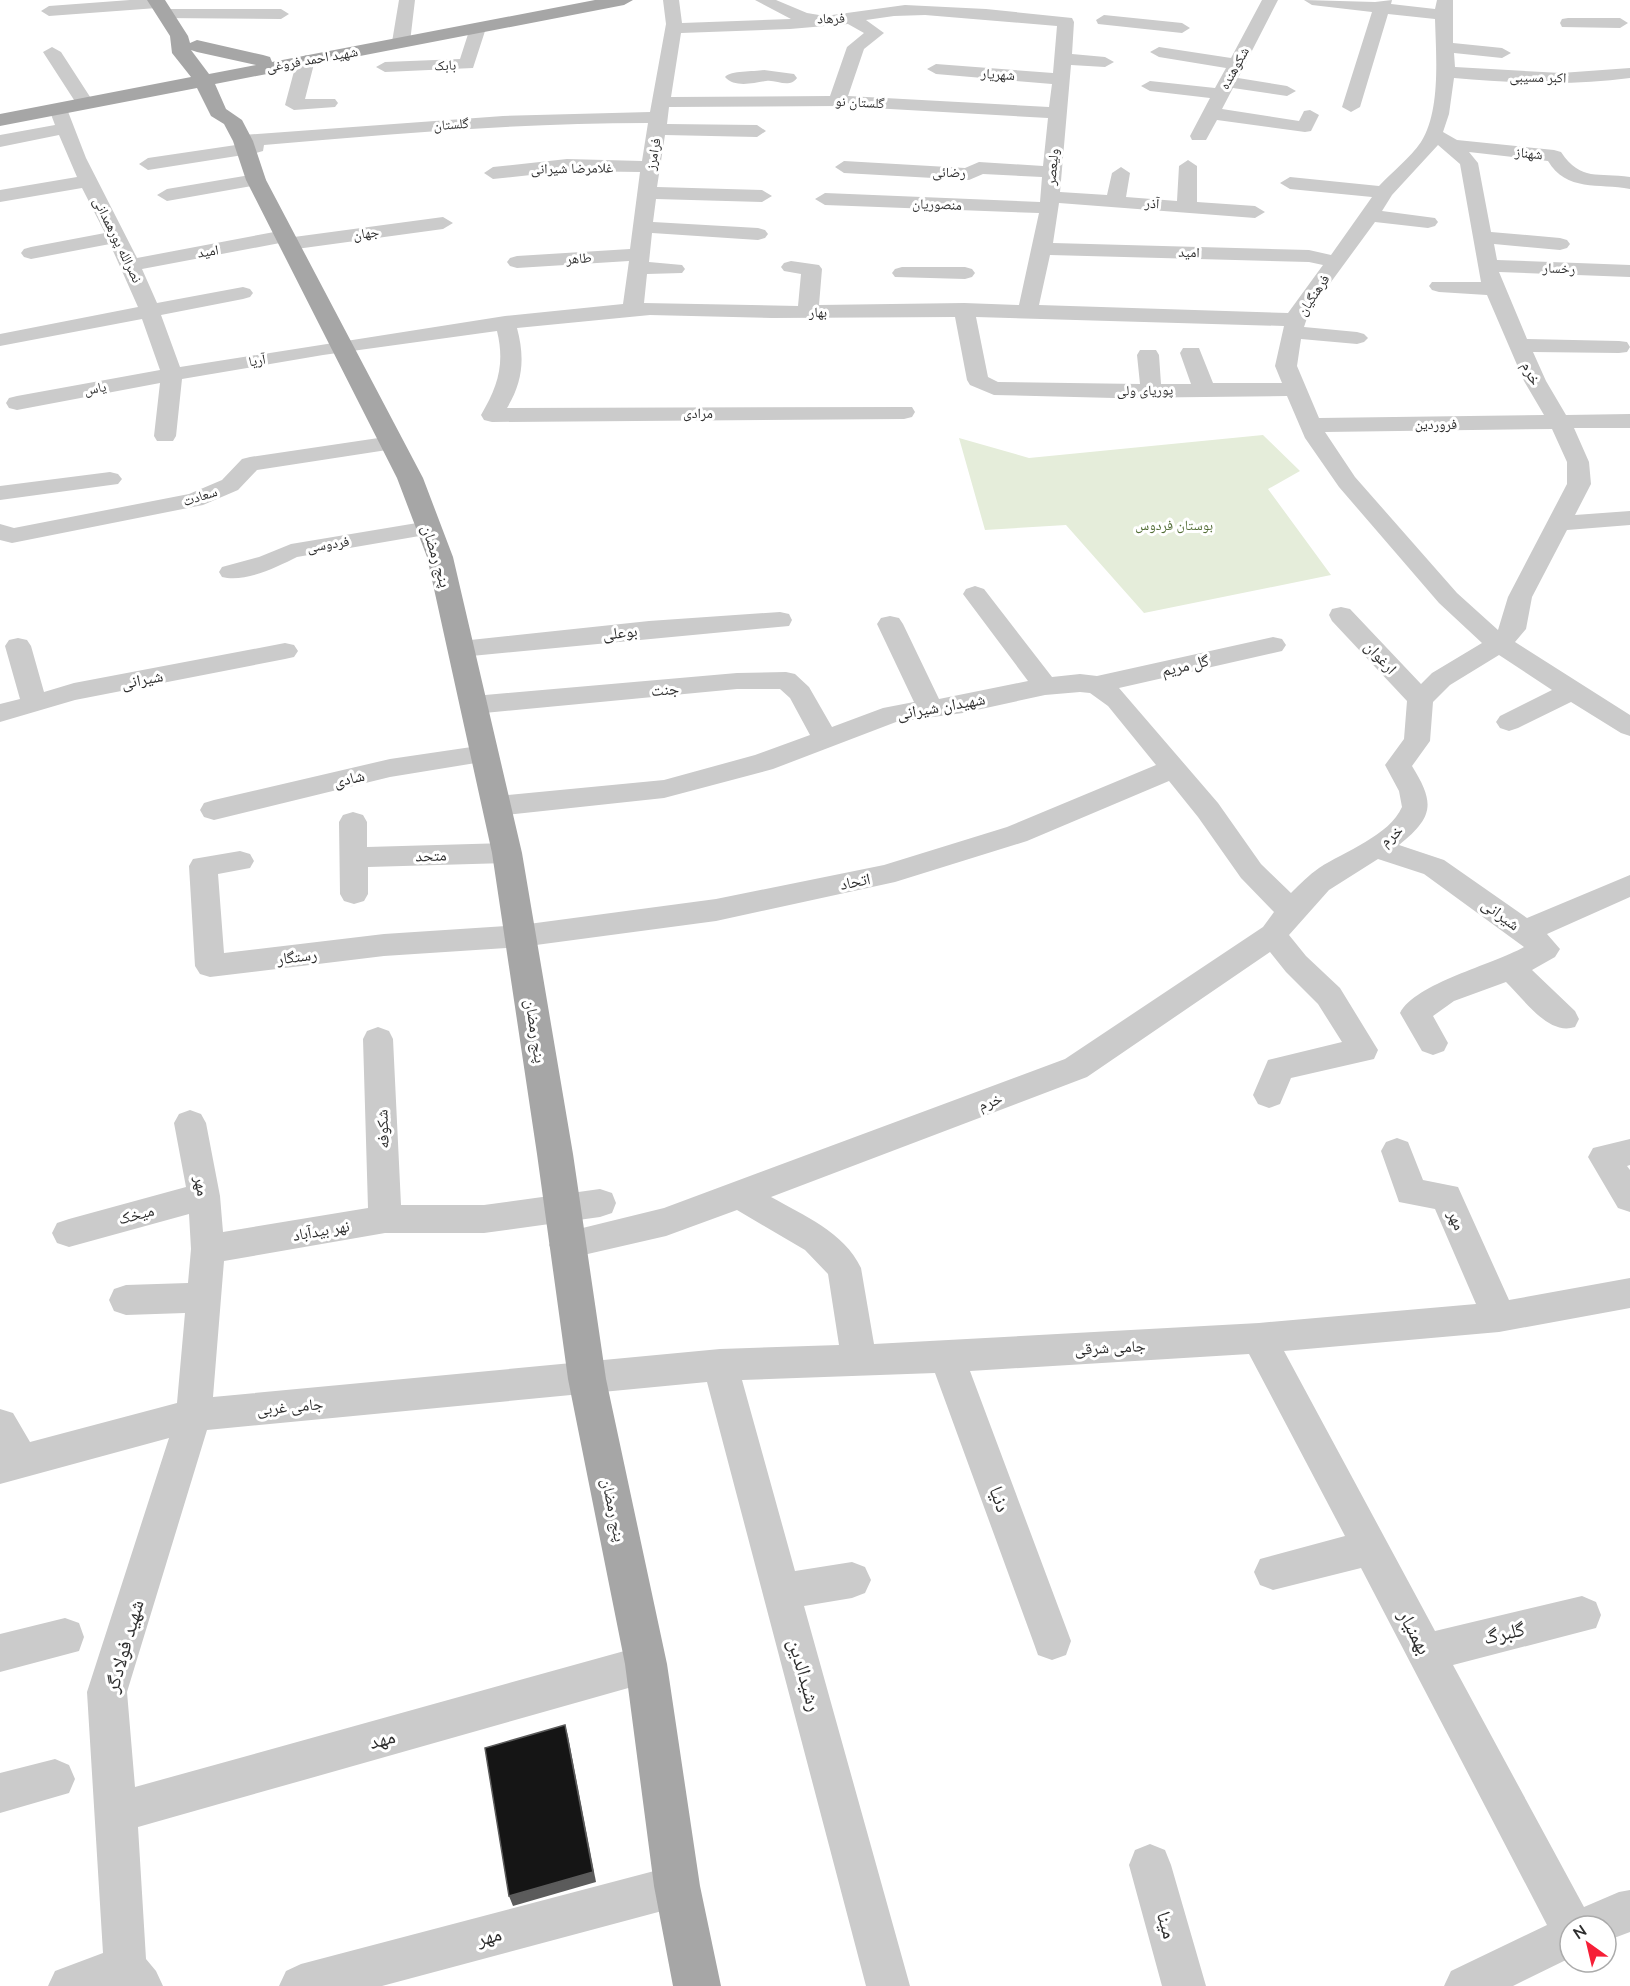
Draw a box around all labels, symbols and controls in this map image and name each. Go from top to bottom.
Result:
street label: فرهاد [817,9,845,28]
street label: شهید احمد فروغی [265,42,359,77]
street label: شکوهنده [1215,44,1254,93]
street label: بابک [434,56,457,75]
street label: شهریار [979,64,1016,85]
street label: اکبر مسیبی [1509,68,1567,87]
street label: گلستان نو [835,92,885,113]
street label: گلستان [433,114,469,135]
street label: فرامرز [641,136,666,173]
street label: شهناز [1513,143,1544,164]
street label: ولیعصر [1041,148,1064,187]
street label: غلامرضا شیرانی [531,158,613,179]
street label: رضائی [932,163,966,182]
street label: نصرالله پورهمدانی [89,194,147,286]
street label: منصوریان [912,194,962,215]
street label: آذر [1143,194,1160,213]
street label: جهان [352,222,380,245]
street label: امید [196,240,220,263]
street label: امید [1178,243,1200,262]
street label: طاهر [565,248,592,269]
street label: رخسار [1541,258,1576,279]
street label: فرهنگیان [1293,271,1334,320]
street label: بهار [808,303,827,322]
street label: آریا [247,350,268,371]
street label: خرم [1516,358,1546,389]
street label: یاس [82,377,108,400]
street label: پوریای ولی [1117,381,1174,400]
street label: مرادی [683,404,713,423]
street label: فروردین [1415,415,1457,434]
street label: سعادت [181,482,220,511]
park label: بوستان فردوس [1135,516,1213,535]
street label: پنج رمضان [416,522,456,591]
street label: فردوسی [305,532,351,557]
street label: بوعلی [602,620,639,646]
street label: ارغوان [1359,636,1402,679]
street label: گل مریم [1159,650,1211,682]
street label: شیرانی [120,665,165,695]
street label: جنت [650,678,680,702]
street label: شهیدان شیرانی [895,688,987,726]
street label: شادی [332,765,367,793]
street label: خرم [1375,820,1408,852]
street label: متحد [415,844,447,868]
street label: اتحاد [838,868,872,896]
street label: شیرانی [1477,894,1524,936]
street label: رستگار [275,944,318,970]
street label: پنج رمضان [519,998,551,1065]
street label: خرم [975,1087,1006,1116]
street label: شکوفه [371,1109,395,1149]
street label: مهر [188,1174,213,1198]
street label: میخک [116,1200,157,1230]
street label: مهر [1442,1206,1470,1234]
street label: نهر بیدآباد [291,1215,351,1247]
street label: جامی شرقی [1074,1335,1146,1361]
street label: جامی غربی [256,1393,324,1421]
street label: پنج رمضان [596,1476,631,1544]
street label: دنیا [982,1482,1017,1516]
street label: شهید فولادگر [98,1597,151,1697]
street label: بهمنیار [1391,1604,1438,1659]
street label: گلبرگ [1481,1616,1528,1651]
street label: رشیدالدین [781,1636,828,1715]
street label: مهد [366,1723,398,1756]
street label: مینا [1150,1908,1183,1942]
north arrow [1558,1914,1618,1974]
street label: مهر [473,1920,505,1953]
text: N [1569,1920,1591,1945]

